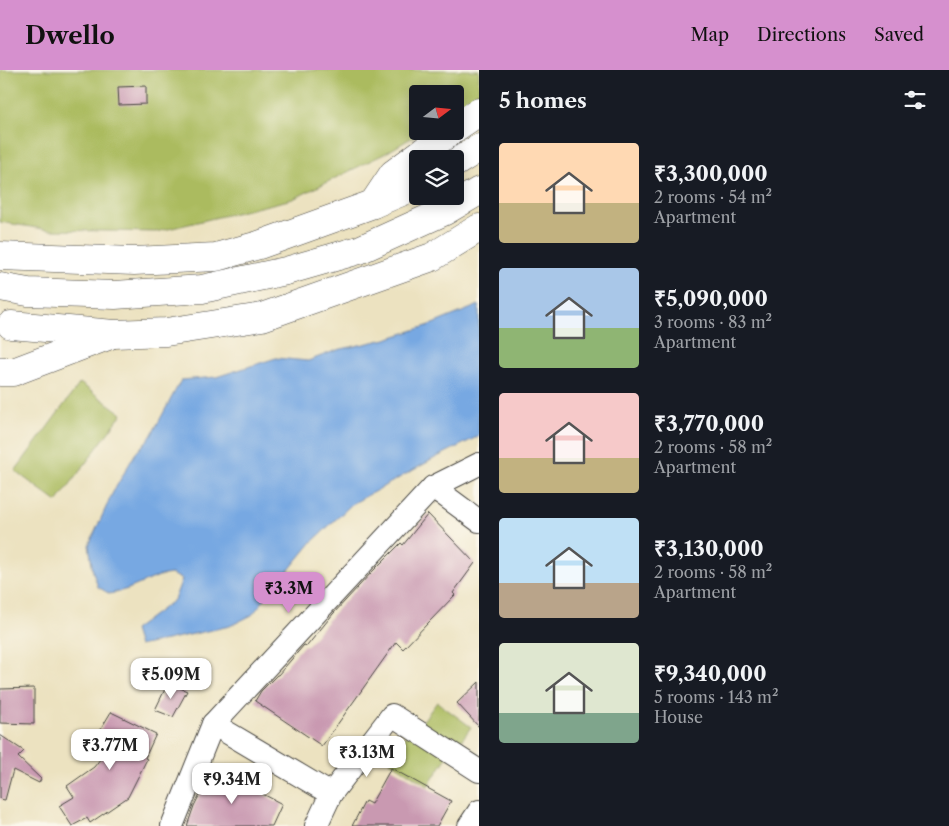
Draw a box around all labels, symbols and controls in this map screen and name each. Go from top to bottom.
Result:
text: Dwello [25,21,115,50]
text: Map [690,24,729,46]
text: Directions [757,24,846,46]
text: Saved [874,24,924,46]
north arrow [409,85,464,140]
map controls [409,85,464,205]
icon: filters [901,86,929,114]
text: 5 homes [499,88,587,113]
button: layers [409,150,464,205]
text: ₹3,300,000 [654,161,768,186]
icon: home [539,163,599,223]
text: 2 rooms · 54 m² [654,187,772,207]
text: Apartment [654,207,736,227]
text: ₹5,090,000 [654,286,768,311]
icon: home [539,288,599,348]
text: 3 rooms · 83 m² [654,312,772,332]
text: Apartment [654,332,736,352]
text: ₹3,770,000 [654,411,764,436]
icon: home [539,413,599,473]
text: 2 rooms · 58 m² [654,437,772,457]
text: Apartment [654,457,736,477]
text: ₹3,130,000 [654,536,764,561]
icon: home [539,538,599,598]
text: 2 rooms · 58 m² [654,562,772,582]
pin: ₹3.3M [254,572,324,614]
text: ₹3.3M [265,578,313,598]
text: Apartment [654,582,736,602]
pin: ₹5.09M [130,658,212,700]
text: ₹9,340,000 [654,661,767,686]
icon: home [539,663,599,723]
text: ₹5.09M [142,664,200,684]
text: 5 rooms · 143 m² [654,687,778,707]
text: House [654,707,703,727]
pin: ₹3.77M [69,728,151,771]
text: ₹3.77M [82,735,138,755]
pin: ₹3.13M [326,736,408,778]
text: ₹3.13M [339,742,395,762]
pin: ₹9.34M [191,762,273,805]
text: ₹9.34M [203,769,261,789]

